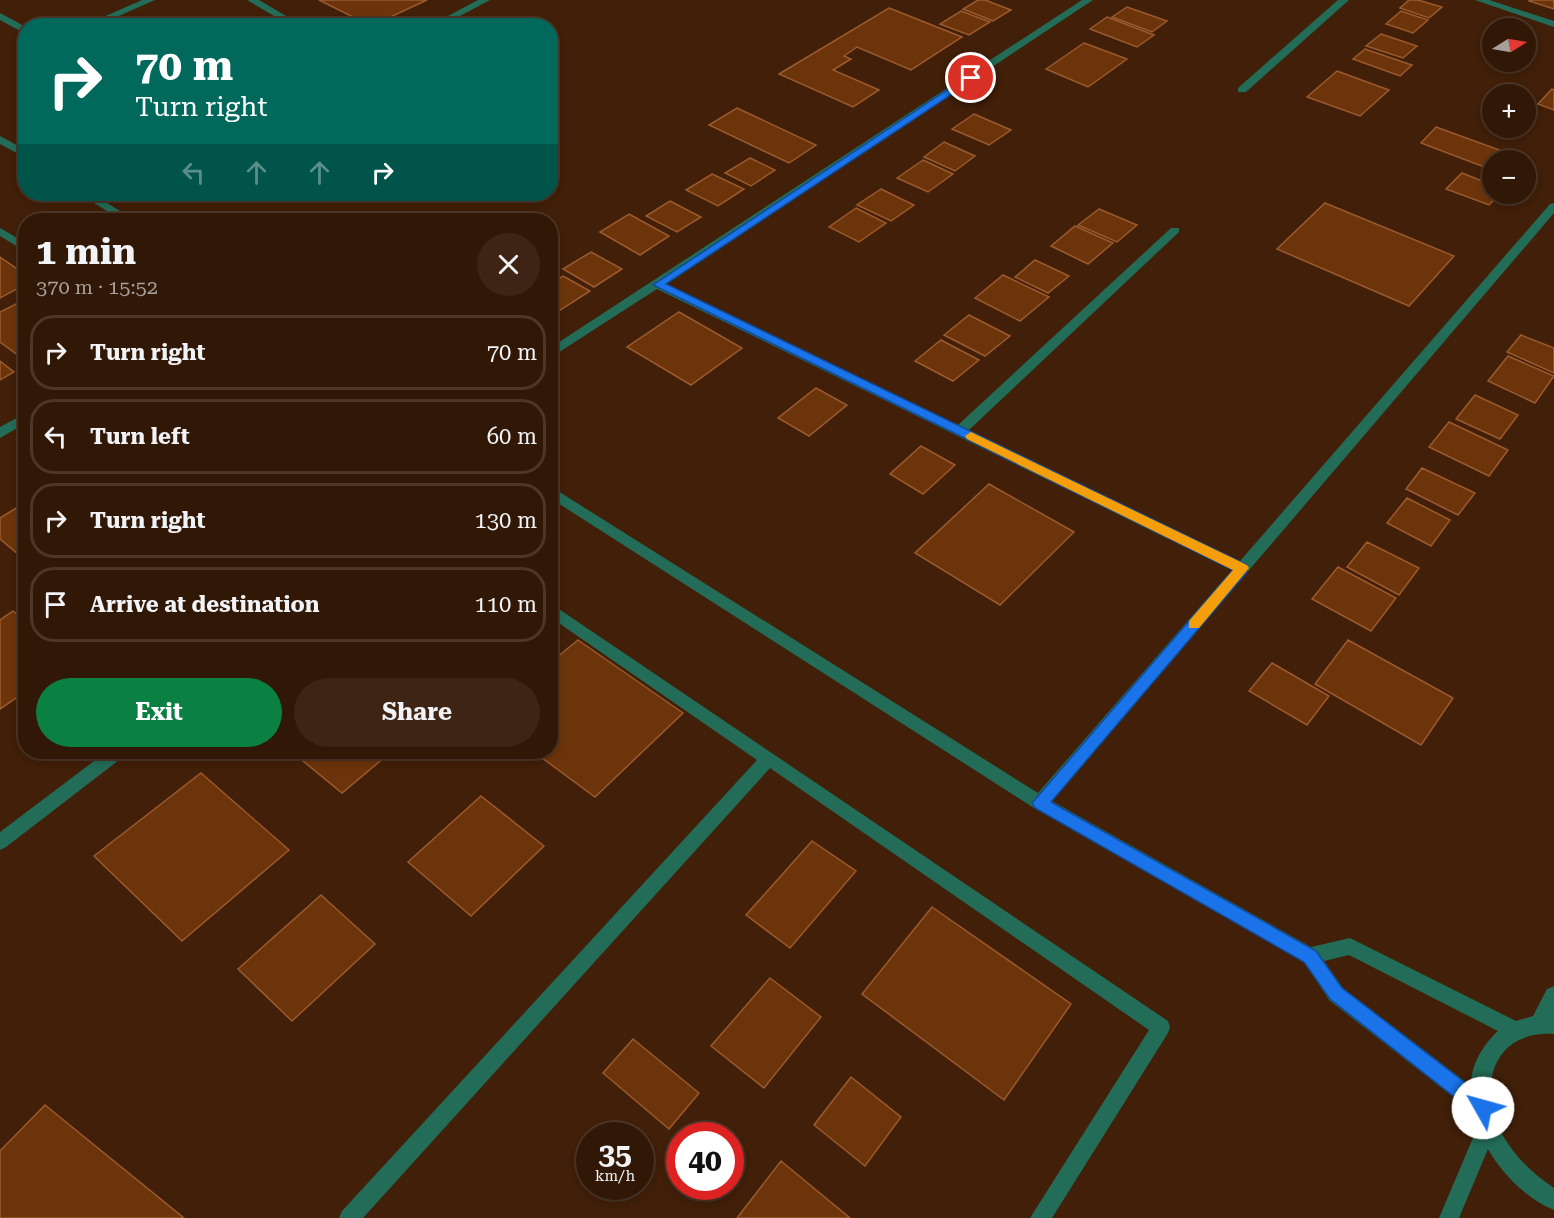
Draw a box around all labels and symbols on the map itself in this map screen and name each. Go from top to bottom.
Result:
north arrow [1482,18,1536,72]
pin [945,52,996,103]
position arrow [1451,1076,1515,1140]
speed limit sign: 40 [666,1122,744,1200]

